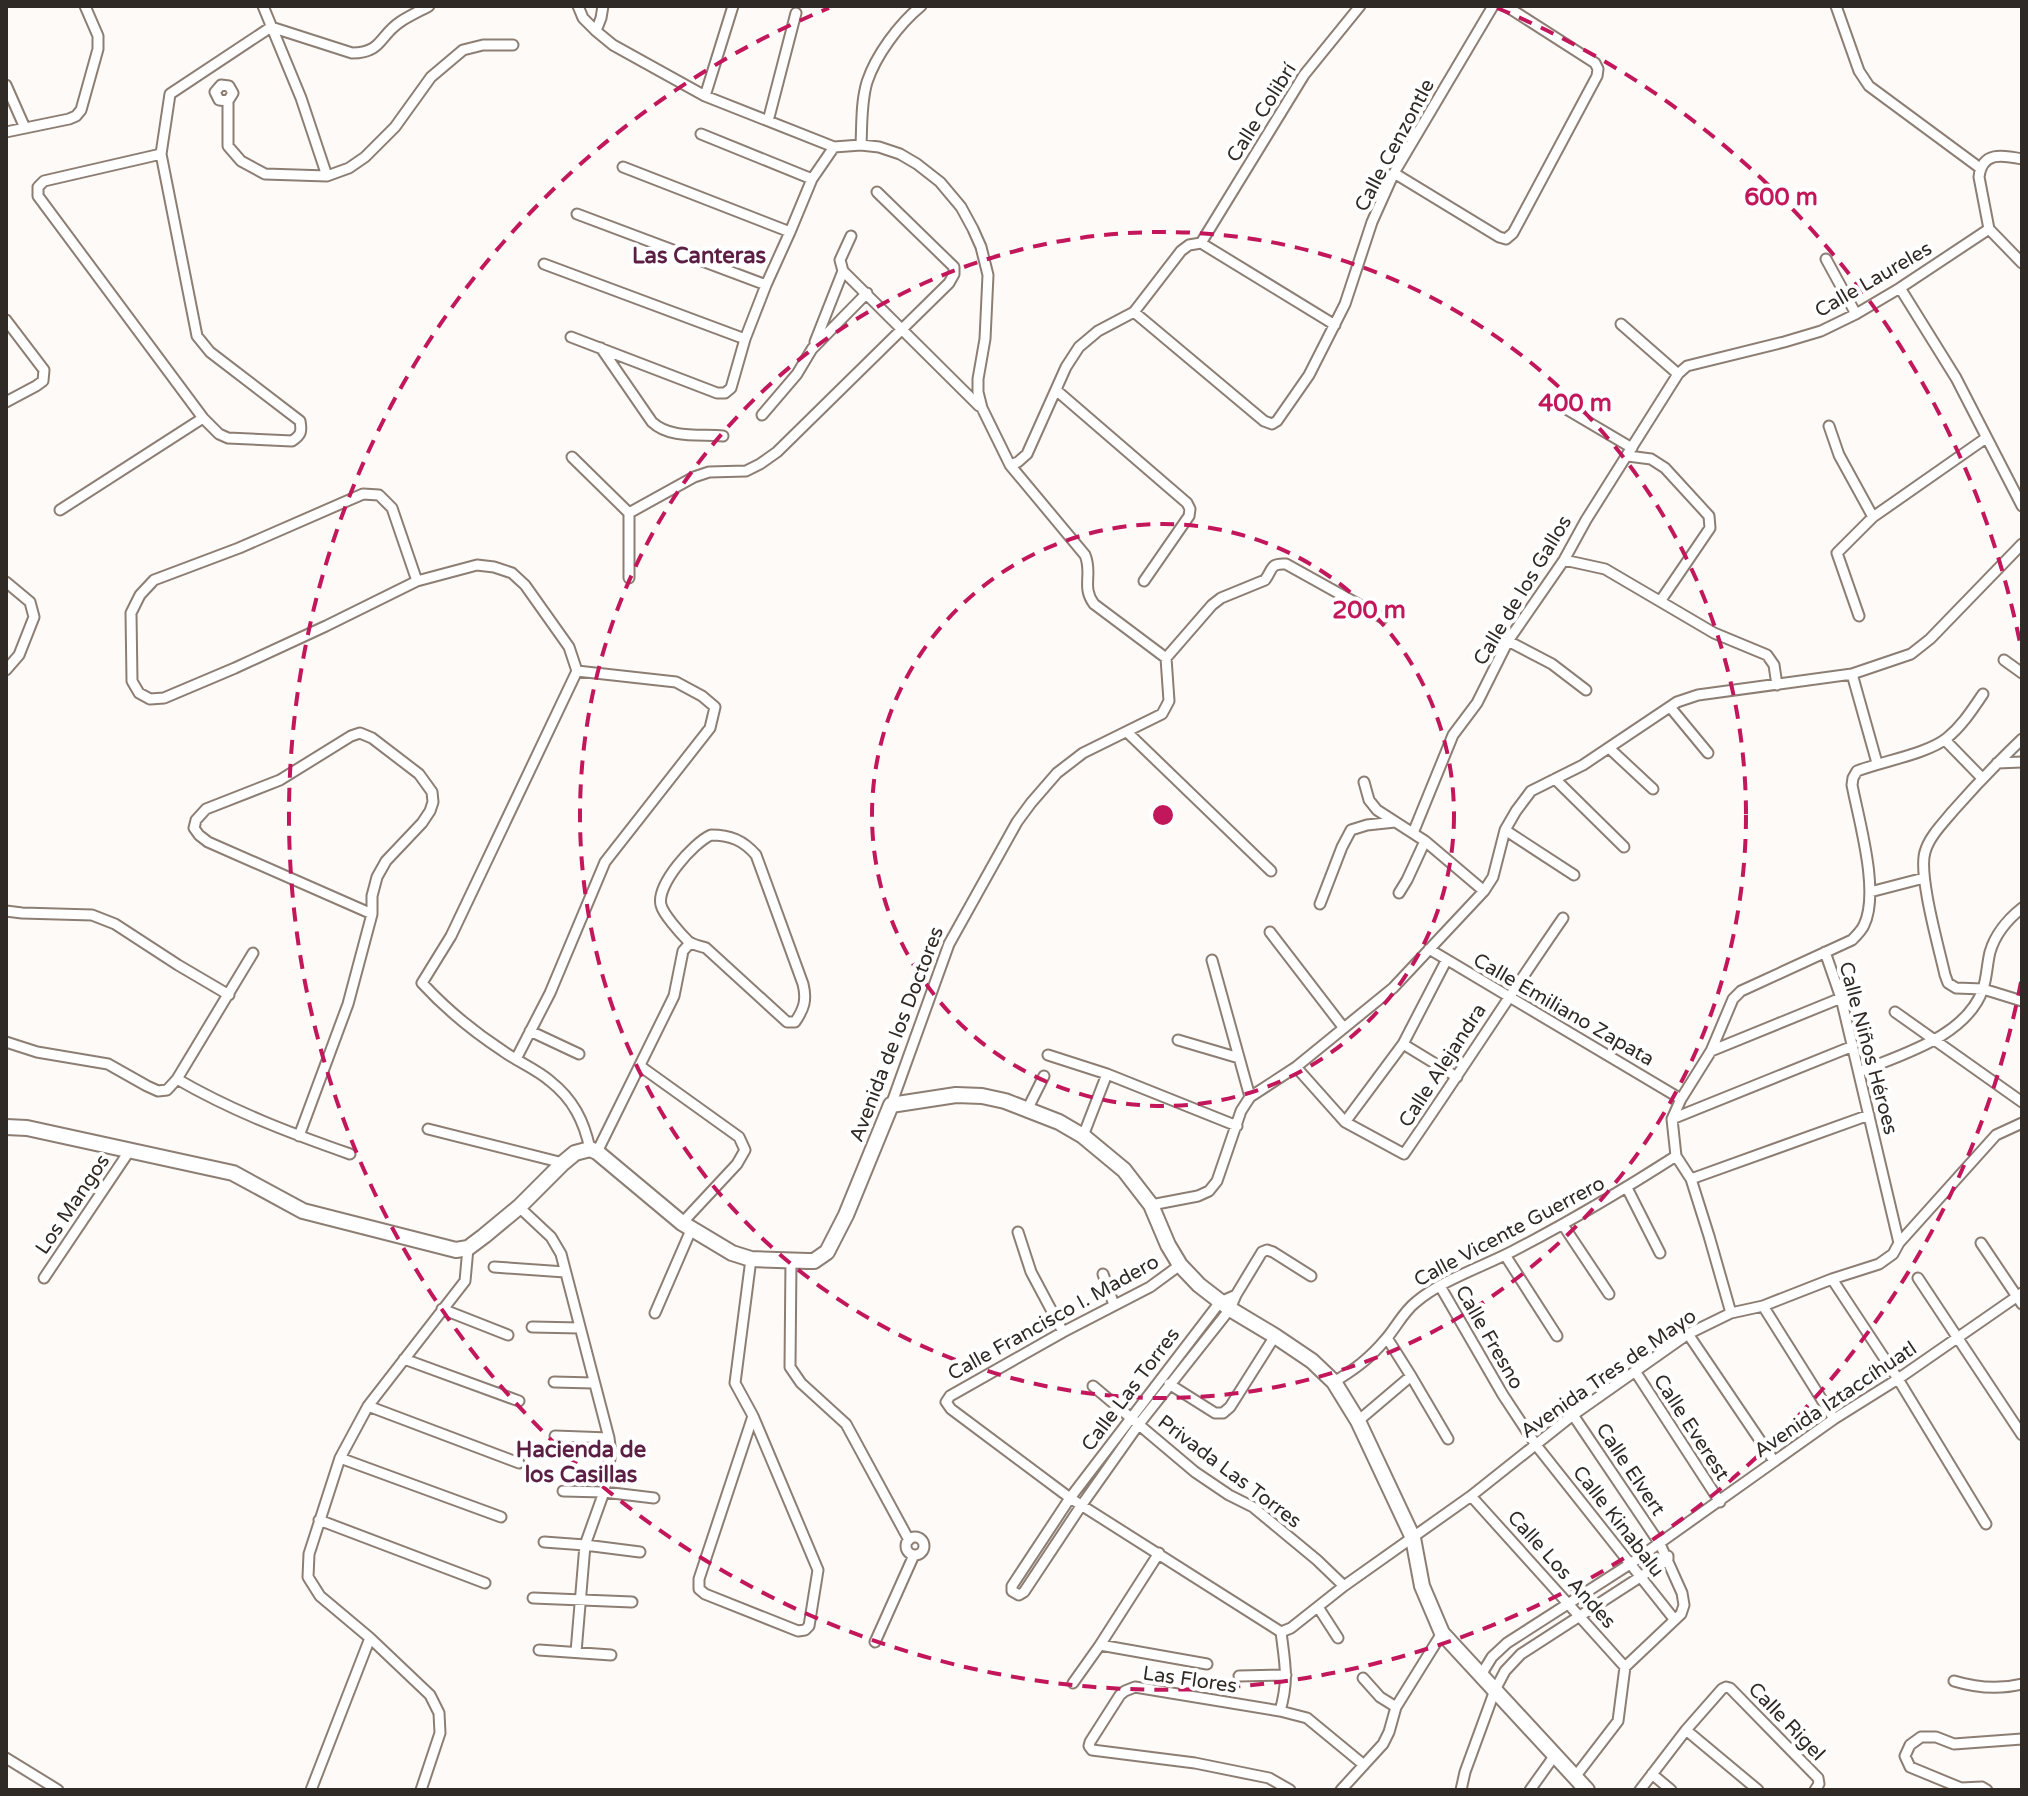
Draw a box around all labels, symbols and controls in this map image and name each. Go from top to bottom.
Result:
street label: Calle Colibrí [1222,58,1302,167]
street label: Calle Cenzontle [1350,75,1440,216]
text: 600 m [1744,183,1818,212]
street label: Calle Laureles [1811,237,1936,323]
district label: Las Canteras [632,243,767,269]
text: 400 m [1538,389,1612,418]
street label: Calle de los Gallos [1469,511,1577,670]
text: 200 m [1332,596,1406,625]
centre of rings [1149,801,1177,829]
street label: Avenida de los Doctores [845,923,949,1145]
street label: Calle Emiliano Zapata [1469,948,1658,1071]
street label: Calle Niños Héroes [1833,959,1903,1137]
street label: Calle Alejandra [1394,999,1492,1132]
street label: Los Mangos [31,1150,115,1259]
street label: Calle Vicente Guerrero [1410,1171,1609,1292]
street label: Calle Francisco I. Madero [944,1250,1163,1386]
street label: Calle Fresno [1450,1281,1528,1394]
street label: Avenida Tres de Mayo [1516,1304,1701,1444]
street label: Calle Las Torres [1077,1323,1185,1456]
street label: Avenida Iztaccíhuatl [1750,1337,1921,1463]
street label: Calle Everest [1648,1370,1735,1485]
street label: Privada Las Torres [1153,1410,1306,1534]
street label: Calle Elvert [1590,1419,1670,1521]
district label: Hacienda de los Casillas [516,1437,646,1488]
street label: Calle Kinabalu [1567,1461,1669,1582]
street label: Calle Los Andes [1502,1506,1621,1634]
street label: Las Flores [1141,1661,1239,1698]
street label: Calle Rigel [1743,1677,1830,1766]

